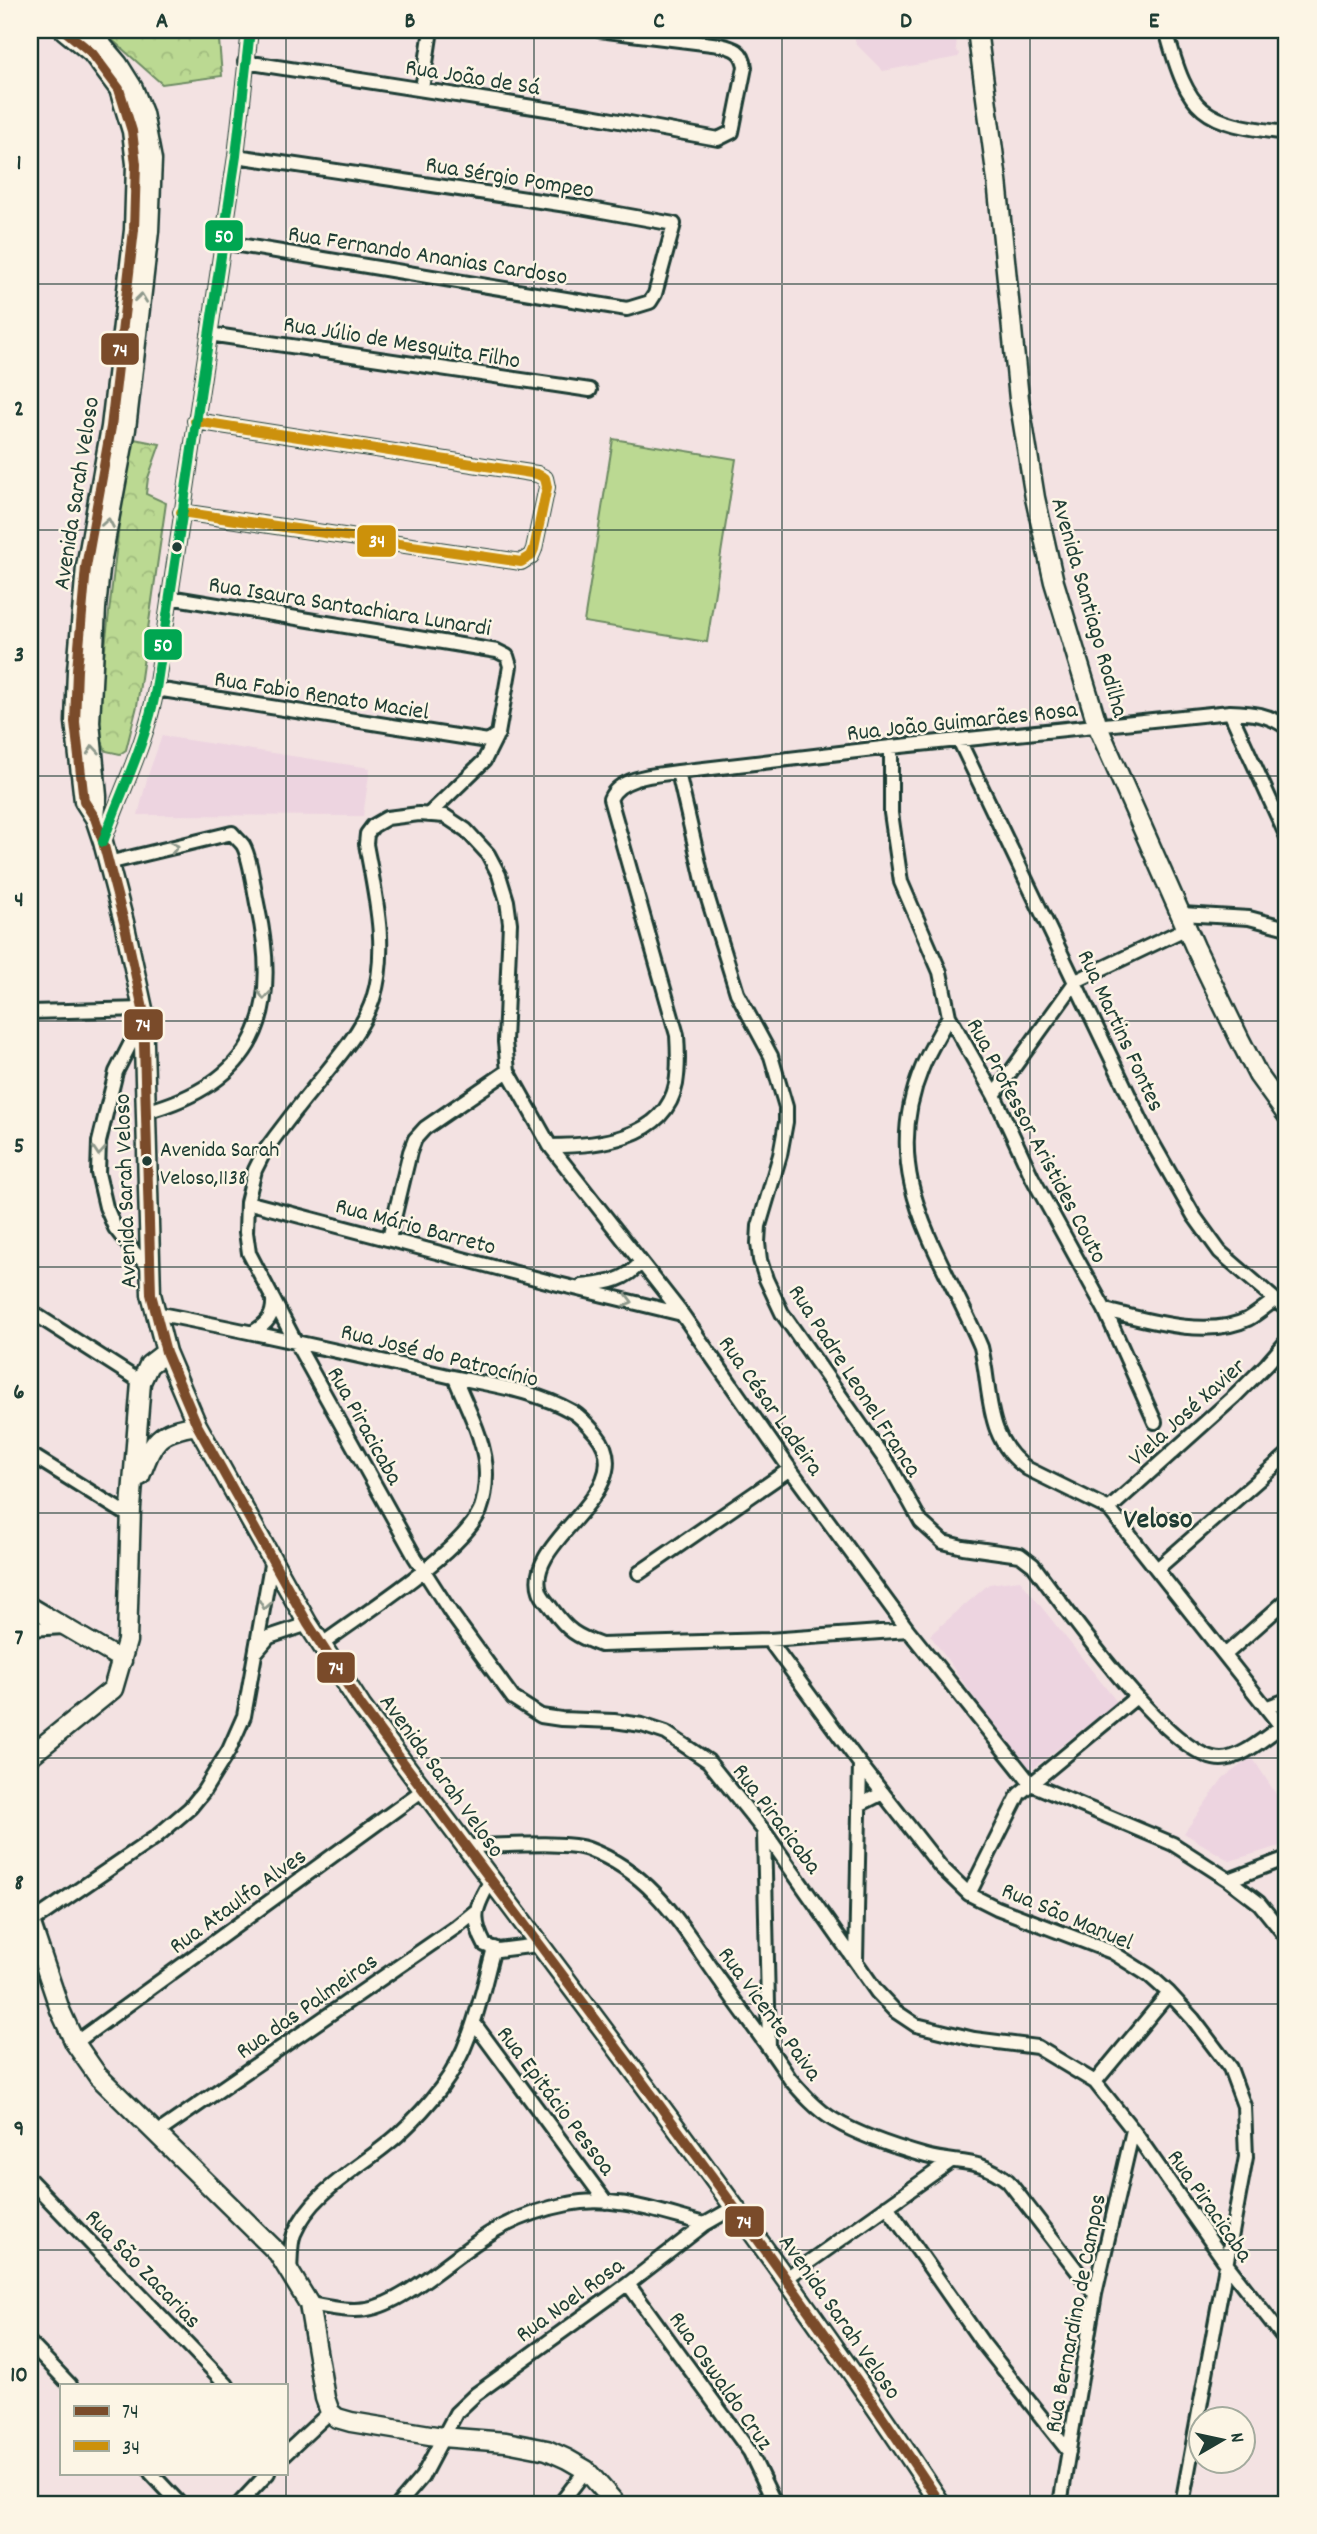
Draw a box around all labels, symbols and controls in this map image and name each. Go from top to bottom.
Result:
text: A [156,6,168,39]
text: B [405,6,416,39]
text: C [653,6,665,39]
text: D [900,6,912,39]
text: E [1149,6,1160,39]
street label: Rua João de Sá [403,52,542,106]
text: 1 [16,148,22,181]
street label: Rua Sérgio Pompeo [423,149,596,209]
street label: Rua Fernando Ananias Cardoso [285,218,570,296]
line badge: 50 [204,219,244,252]
text: 50 [214,225,234,252]
one-way arrow [134,292,149,304]
street label: Rua Júlio de Mesquita Filho [281,308,523,380]
line badge: 74 [100,332,140,366]
text: 74 [112,339,128,366]
text: 2 [14,394,24,427]
street label: Avenida Sarah Veloso [46,395,110,592]
street label: Avenida Santiago Rodilha [1040,494,1136,722]
one-way arrow [100,517,115,529]
line badge: 34 [356,524,397,558]
text: 34 [369,530,385,557]
unlabelled marker [170,540,184,554]
street label: Rua Isaura Santachiara Lunardi [206,569,493,647]
line badge: 50 [143,628,183,661]
text: 50 [153,634,173,661]
text: 3 [14,640,24,673]
street label: Rua Fabio Renato Maciel [212,663,432,731]
street label: Rua João Guimarães Rosa [845,694,1080,752]
one-way arrow [86,744,101,755]
one-way arrow [168,841,180,855]
text: 4 [14,885,24,918]
street label: Rua Martins Fontes [1067,945,1172,1118]
one-way arrow [257,989,272,1000]
line badge: 74 [123,1008,164,1041]
street label: Rua Professor Aristides Couto [956,1013,1114,1270]
text: 74 [135,1014,151,1041]
street label: Avenida Sarah Veloso [107,1093,147,1289]
text: 5 [14,1131,24,1164]
place label: Avenida Sarah Veloso,1138 [160,1136,279,1195]
one-way arrow [92,1146,107,1157]
marker: Avenida Sarah Veloso,1138 [140,1154,154,1168]
street label: Rua Mário Barreto [331,1190,499,1266]
street label: Rua Padre Leonel Franca [778,1278,929,1485]
one-way arrow [622,1293,634,1307]
street label: Rua José do Patrocínio [337,1316,542,1398]
street label: Rua César Ladeira [709,1330,831,1484]
street label: Viela José Xavier [1122,1351,1254,1475]
street label: Rua Piracicaba [317,1361,410,1493]
text: 6 [13,1377,25,1410]
district label: Veloso [1123,1502,1193,1542]
one-way arrow [257,1599,272,1611]
text: 7 [15,1623,24,1656]
line badge: 74 [316,1651,356,1684]
text: 74 [328,1657,344,1684]
street label: Avenida Sarah Veloso [370,1688,512,1866]
street label: Rua Piracicaba [723,1757,829,1883]
street label: Rua Ataulfo Alves [163,1841,314,1964]
text: 8 [14,1868,24,1901]
street label: Rua São Manuel [995,1875,1138,1961]
street label: Rua Vicente Paiva [708,1941,829,2090]
street label: Rua das Palmeiras [230,1946,386,2069]
street label: Rua Epitácio Pessoa [487,2020,623,2184]
text: 9 [14,2114,24,2147]
street label: Rua Piracicaba [1157,2143,1260,2271]
street label: Rua Bernardino de Campos [1037,2191,1117,2436]
street label: Rua São Zacarias [76,2203,208,2338]
line badge: 74 [724,2205,765,2238]
text: 74 [736,2211,752,2238]
street label: Avenida Sarah Veloso [769,2228,908,2407]
street label: Rua Noel Rosa [509,2250,633,2352]
street label: Rua Oswaldo Cruz [659,2305,780,2458]
text: 10 [10,2360,28,2393]
legend [60,2384,287,2474]
text: 74 [122,2399,139,2429]
north arrow [1188,2404,1258,2474]
text: N [1221,2431,1249,2445]
text: 34 [122,2435,140,2465]

